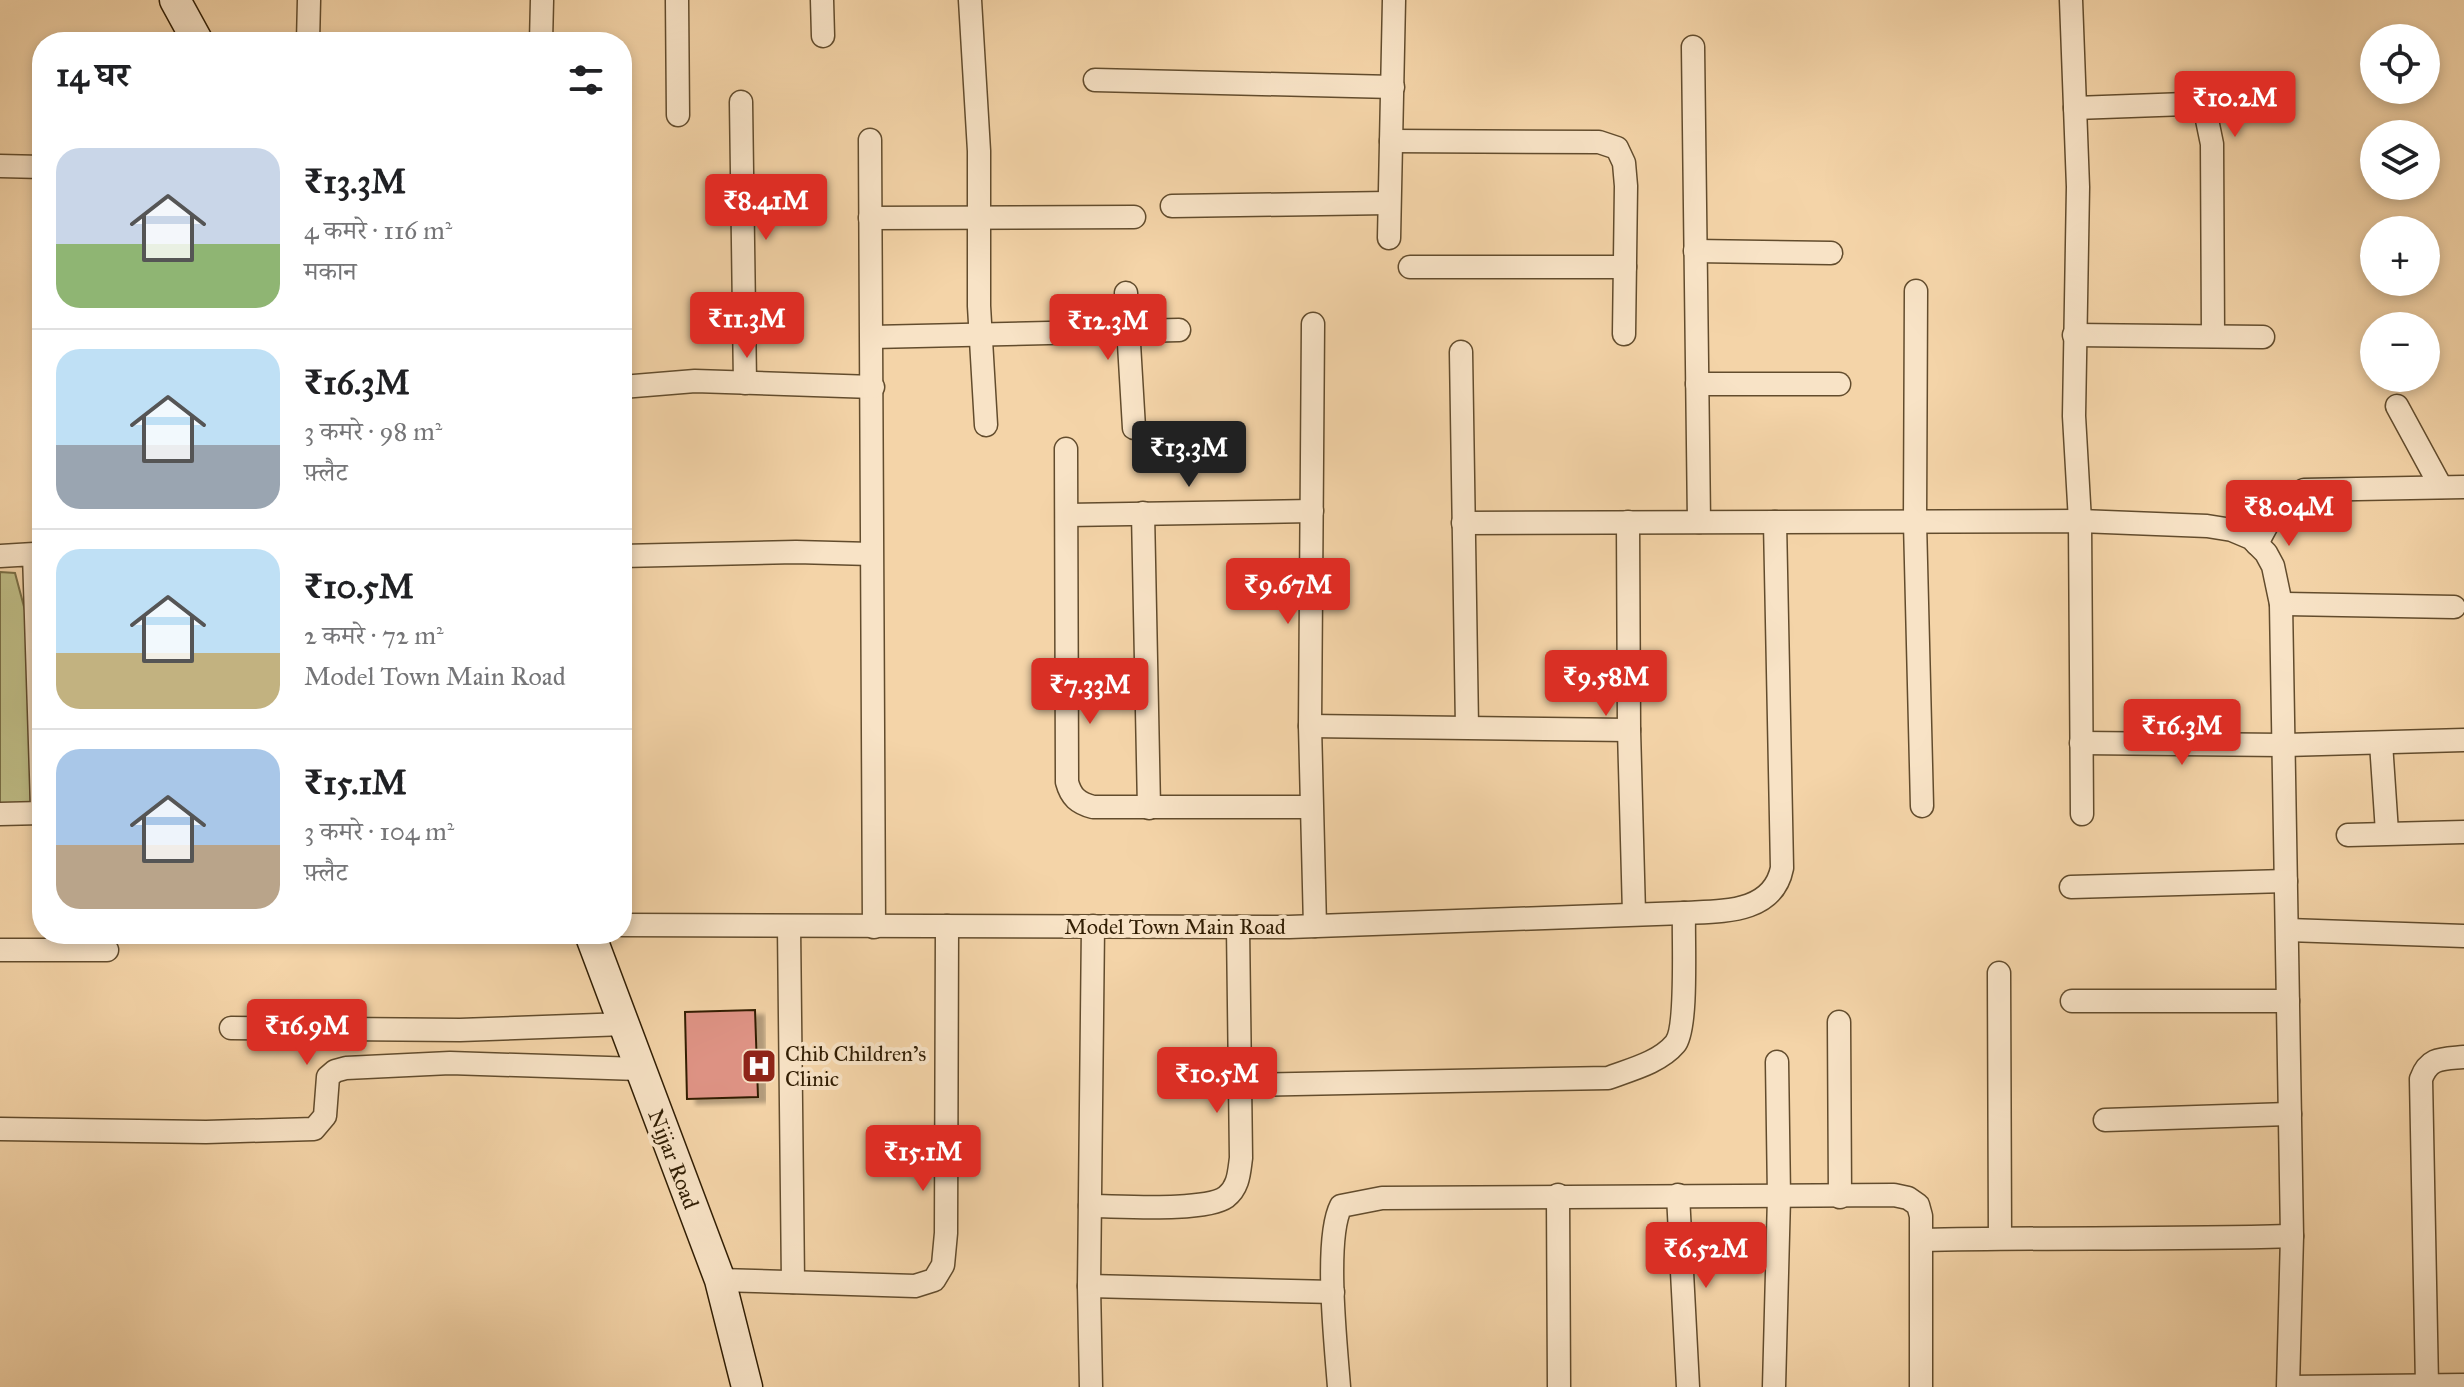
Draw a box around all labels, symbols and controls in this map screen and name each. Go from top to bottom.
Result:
map controls [2360,24,2440,392]
button: locate [2360,24,2440,104]
text: 14 घर [56,54,129,95]
icon: filters [564,58,608,102]
pin: ₹10.2M [2170,71,2300,139]
text: ₹10.2M [2192,81,2278,113]
button: layers [2360,120,2440,200]
text: ₹13.3M [304,161,406,202]
pin: ₹8.41M [701,174,831,242]
icon: home [120,180,216,276]
text: ₹8.41M [723,184,809,216]
text: 4 कमरे · 116 m² [304,214,452,246]
button: + [2360,216,2440,296]
text: मकान [304,255,357,287]
pin: ₹11.3M [682,292,812,360]
pin: ₹12.3M [1043,294,1173,362]
text: ₹11.3M [708,302,786,334]
text: ₹12.3M [1068,304,1148,336]
button: − [2360,312,2440,392]
text: ₹16.3M [304,362,410,403]
icon: home [120,381,216,477]
text: 3 कमरे · 98 m² [304,415,442,447]
pin: ₹13.3M [1124,421,1254,489]
text: ₹13.3M [1150,431,1228,463]
text: फ़्लैट [304,456,347,488]
pin: ₹8.04M [2224,480,2354,548]
text: ₹8.04M [2244,490,2334,522]
pin: ₹9.67M [1223,558,1353,626]
text: ₹10.5M [304,566,414,607]
text: ₹9.67M [1244,568,1332,600]
icon: home [120,581,216,677]
text: 2 कमरे · 72 m² [304,619,444,651]
pin: ₹9.58M [1541,650,1671,718]
pin: ₹7.33M [1025,658,1155,726]
text: Model Town Main Road [304,660,566,692]
text: ₹9.58M [1563,660,1649,692]
text: ₹7.33M [1049,668,1131,700]
pin: ₹16.3M [2117,699,2247,767]
text: ₹16.3M [2142,709,2222,741]
text: ₹15.1M [304,762,407,803]
icon: home [120,781,216,877]
text: 3 कमरे · 104 m² [304,815,454,847]
text: फ़्लैट [304,856,347,888]
street label: Model Town Main Road [1064,913,1286,940]
pin: ₹16.9M [242,999,372,1067]
text: ₹16.9M [265,1009,349,1041]
place label: Chib Children's Clinic [785,1040,926,1092]
hospital icon: Chib Children's Clinic [740,1047,778,1085]
pin: ₹10.5M [1152,1047,1282,1115]
text: ₹10.5M [1175,1057,1259,1089]
street label: Nijjar Road [642,1106,705,1213]
pin: ₹15.1M [858,1125,988,1193]
text: ₹15.1M [884,1135,962,1167]
pin: ₹6.52M [1641,1222,1771,1290]
text: ₹6.52M [1664,1232,1748,1264]

